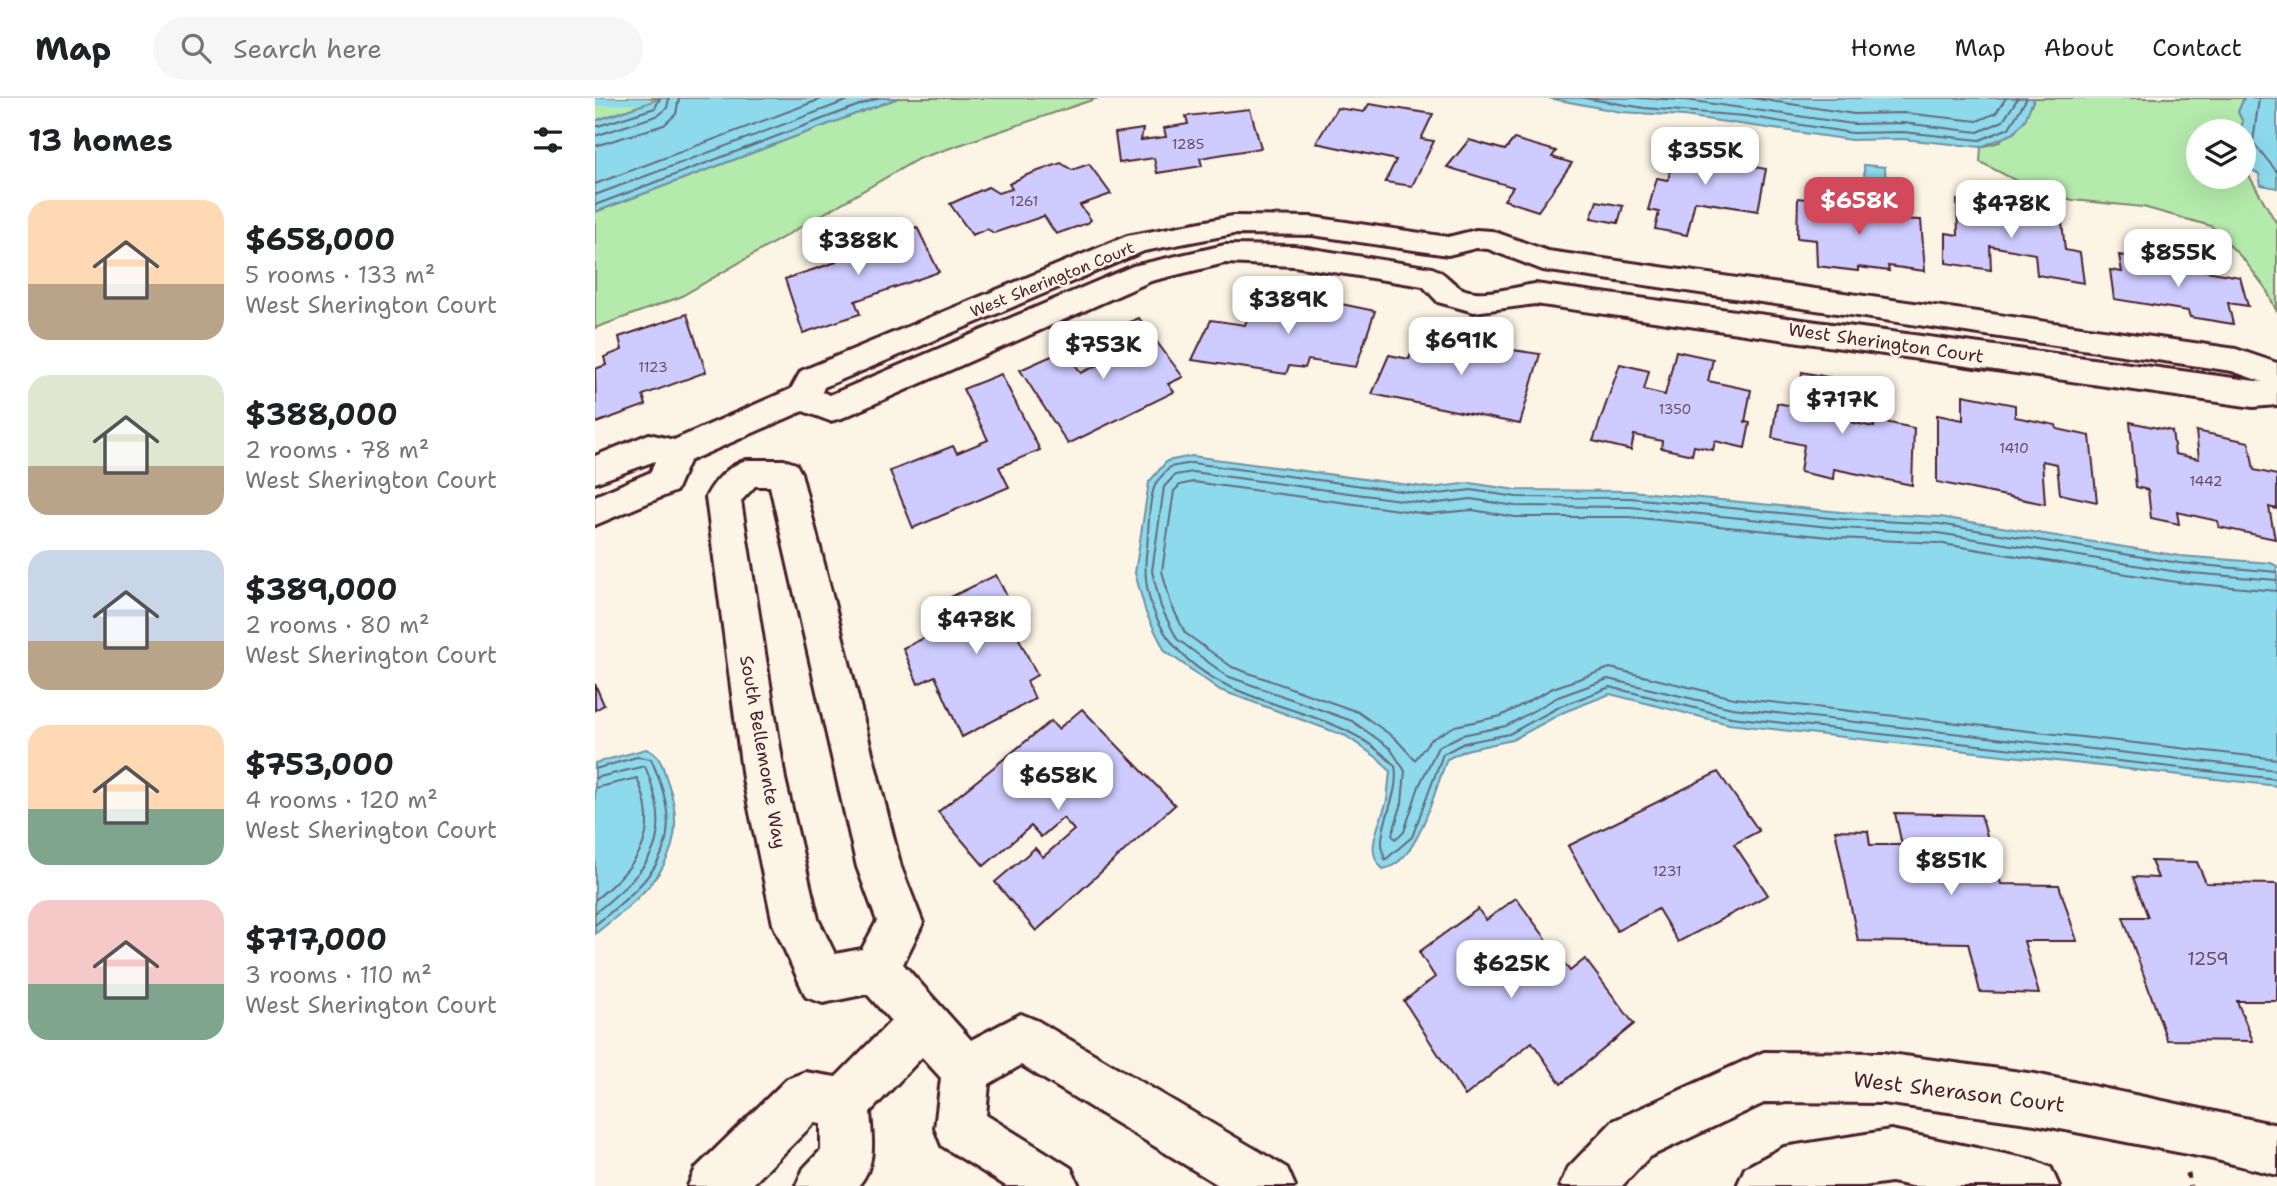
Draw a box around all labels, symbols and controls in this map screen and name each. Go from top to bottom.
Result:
search box [153,17,643,80]
text: Map [35,26,111,71]
icon: search [177,29,215,67]
text: Search here [233,31,382,66]
text: Home [1850,32,1916,64]
text: Map [1954,32,2006,64]
text: About [2044,32,2114,64]
text: Contact [2152,32,2242,64]
map controls [2186,119,2256,189]
button: layers [2186,119,2256,189]
text: 13 homes [28,120,173,161]
icon: filters [529,121,567,159]
pin: $355K [1656,127,1754,187]
house number: 1285 [1172,135,1204,153]
text: $355K [1667,135,1743,165]
pin: $658K [1810,178,1908,237]
pin: $478K [1962,180,2060,240]
text: $658K [1820,185,1898,215]
text: $478K [1972,188,2050,218]
house number: 1261 [1010,192,1038,210]
pin: $388K [809,218,907,277]
text: $658,000 [245,219,395,260]
text: $388K [818,225,898,255]
icon: home [84,228,168,312]
pin: $855K [2129,230,2227,289]
street label: West Sherington Court [967,237,1137,322]
text: $855K [2140,237,2216,267]
text: 5 rooms · 133 m² [245,260,435,290]
pin: $389K [1239,276,1337,336]
text: $389K [1248,284,1328,314]
text: West Sherington Court [245,290,497,320]
pin: $691K [1412,317,1510,377]
street label: West Sherington Court [1787,317,1986,369]
pin: $753K [1054,322,1152,381]
text: $691K [1425,325,1497,355]
text: $753K [1065,329,1141,359]
house number: 1123 [638,358,668,376]
pin: $717K [1793,376,1891,436]
text: $717K [1806,384,1878,414]
text: $388,000 [245,394,398,435]
house number: 1350 [1659,400,1691,418]
icon: home [84,403,168,487]
text: 2 rooms · 78 m² [245,435,429,465]
house number: 1410 [1999,439,2029,457]
text: West Sherington Court [245,465,497,495]
house number: 1442 [2189,472,2223,490]
text: $389,000 [245,569,398,610]
icon: home [84,578,168,662]
pin: $478K [927,596,1025,656]
text: $478K [937,604,1015,634]
text: 2 rooms · 80 m² [245,610,430,640]
text: West Sherington Court [245,640,497,670]
street label: South Bellemonte Way [734,654,792,850]
text: $753,000 [245,744,394,785]
pin: $658K [1009,752,1107,812]
icon: home [84,753,168,837]
text: $658K [1019,760,1097,790]
text: 4 rooms · 120 m² [245,785,438,815]
text: West Sherington Court [245,815,497,845]
pin: $851K [1902,838,2000,897]
text: $851K [1915,845,1987,875]
house number: 1231 [1652,862,1682,880]
text: $717,000 [245,919,387,960]
icon: home [84,928,168,1012]
pin: $625K [1462,940,1560,1000]
house number: 1259 [2187,947,2229,971]
text: $625K [1472,948,1550,978]
text: 3 rooms · 110 m² [245,960,432,990]
text: West Sherington Court [245,990,497,1020]
street label: West Sherason Court [1852,1065,2066,1119]

